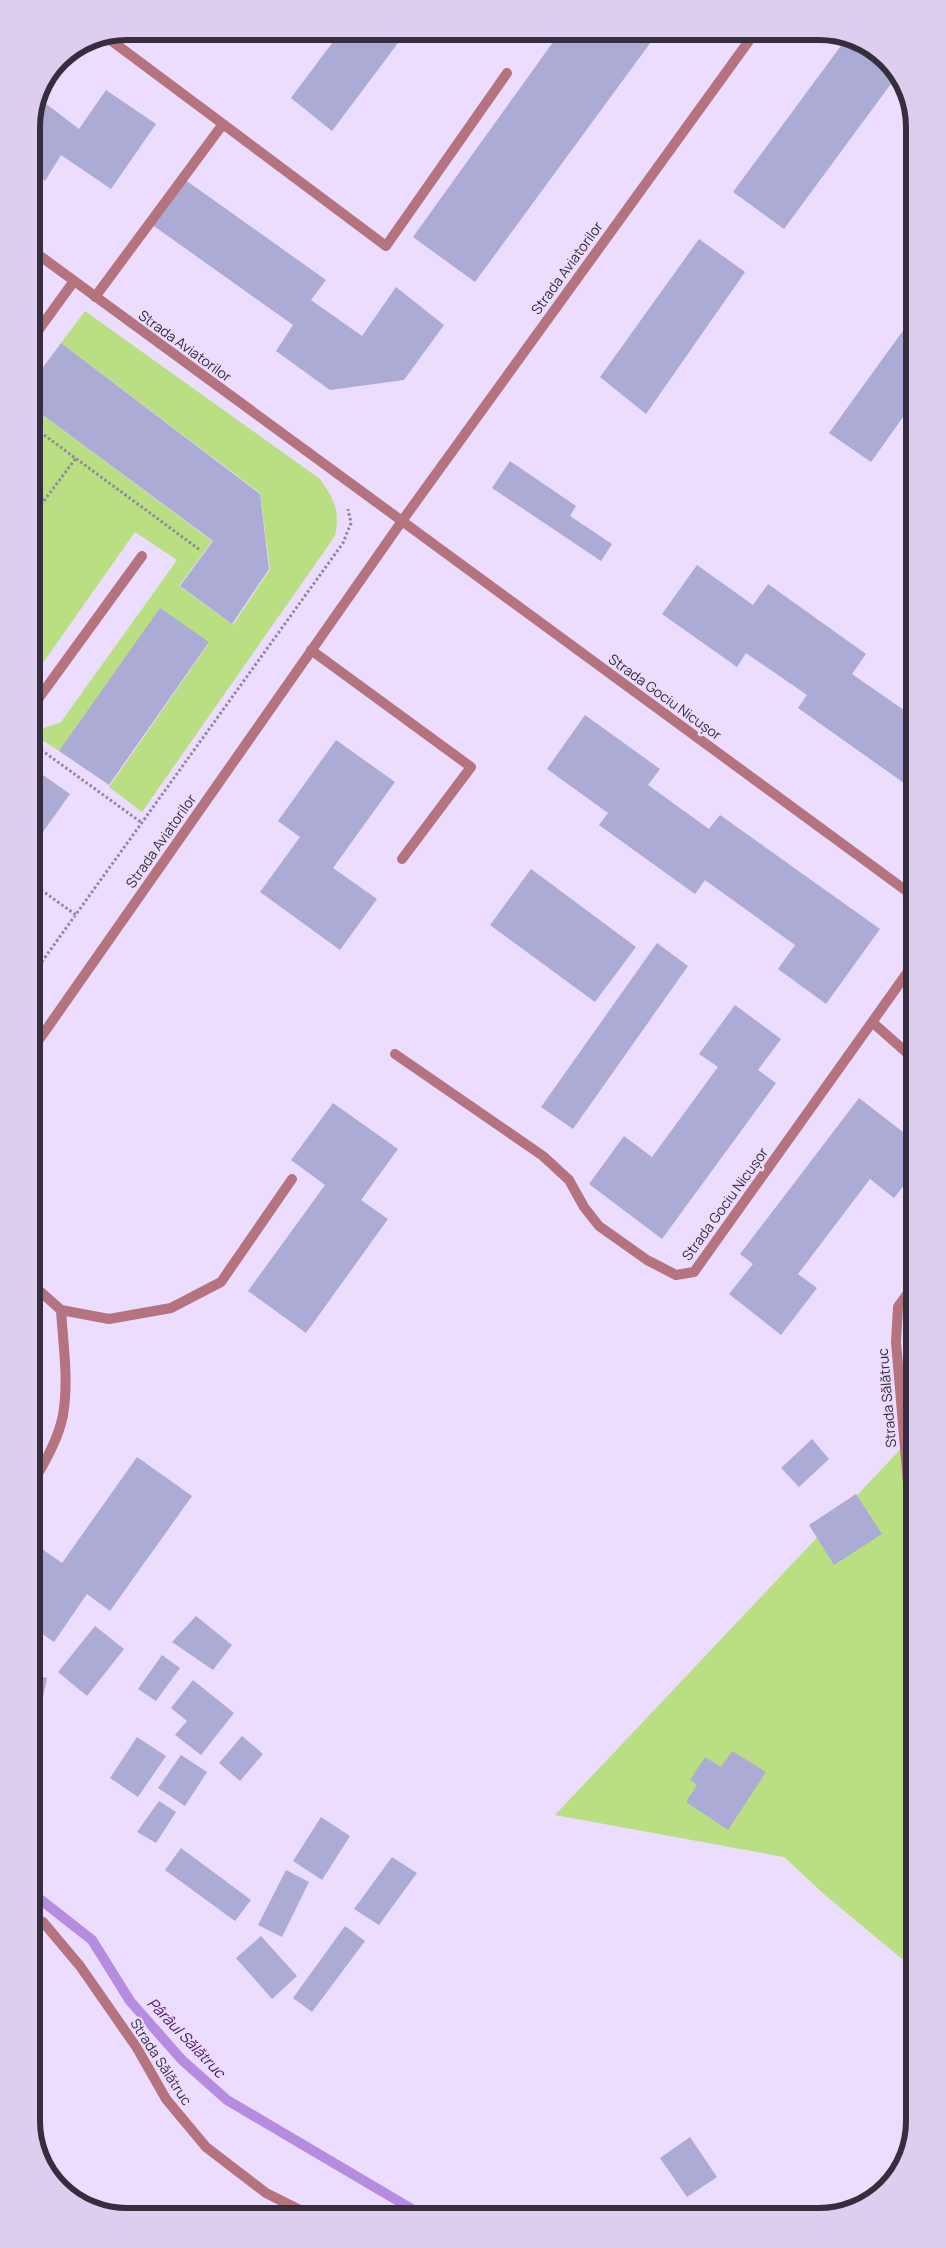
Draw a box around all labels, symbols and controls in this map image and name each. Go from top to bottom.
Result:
street label: Strada Aviatorilor [526,217,607,318]
street label: Strada Aviatorilor [135,305,236,386]
street label: Strada Gociu Nicușor [605,649,726,744]
street label: Strada Aviatorilor [121,790,200,891]
street label: Strada Gociu Nicușor [677,1143,772,1264]
street label: Strada Sălătruc [873,1347,900,1449]
water label: Pârâul Sălătruc [143,1993,231,2084]
street label: Strada Sălătruc [126,2015,197,2109]

